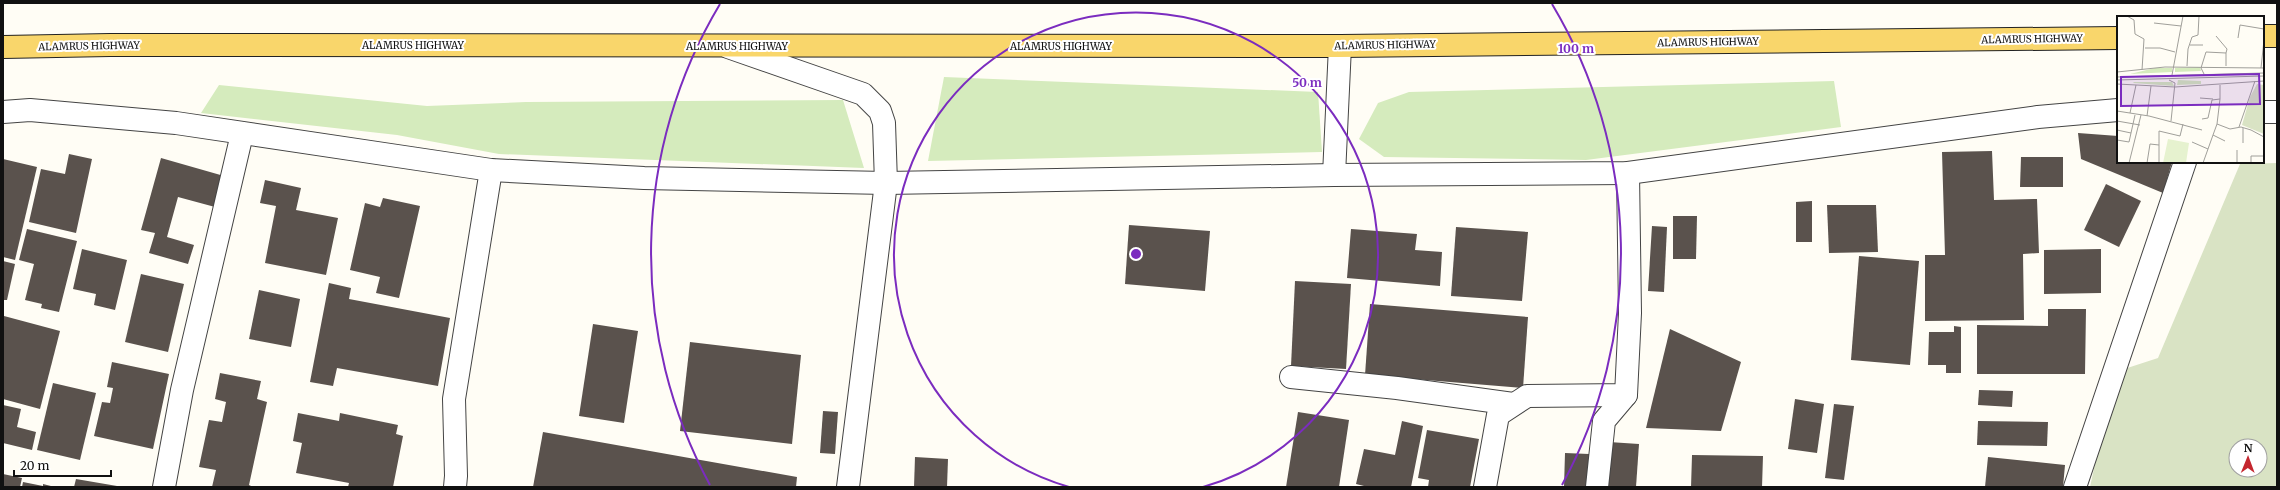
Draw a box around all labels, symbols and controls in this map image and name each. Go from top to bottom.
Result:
inset map [2117,16,2264,163]
street label: ALAMRUS HIGHWAY [1980,32,2084,46]
street label: ALAMRUS HIGHWAY [1656,35,1760,49]
street label: ALAMRUS HIGHWAY [1333,38,1437,52]
street label: ALAMRUS HIGHWAY [37,39,141,53]
street label: ALAMRUS HIGHWAY [361,39,464,52]
street label: ALAMRUS HIGHWAY [685,40,788,53]
street label: ALAMRUS HIGHWAY [1009,40,1112,53]
text: 100 m [1558,41,1594,56]
text: 50 m [1292,75,1322,90]
centre of rings [1129,247,1143,261]
north arrow [2228,438,2268,478]
text: N [2244,441,2253,455]
scale bar [14,452,111,478]
text: 20 m [20,458,49,473]

